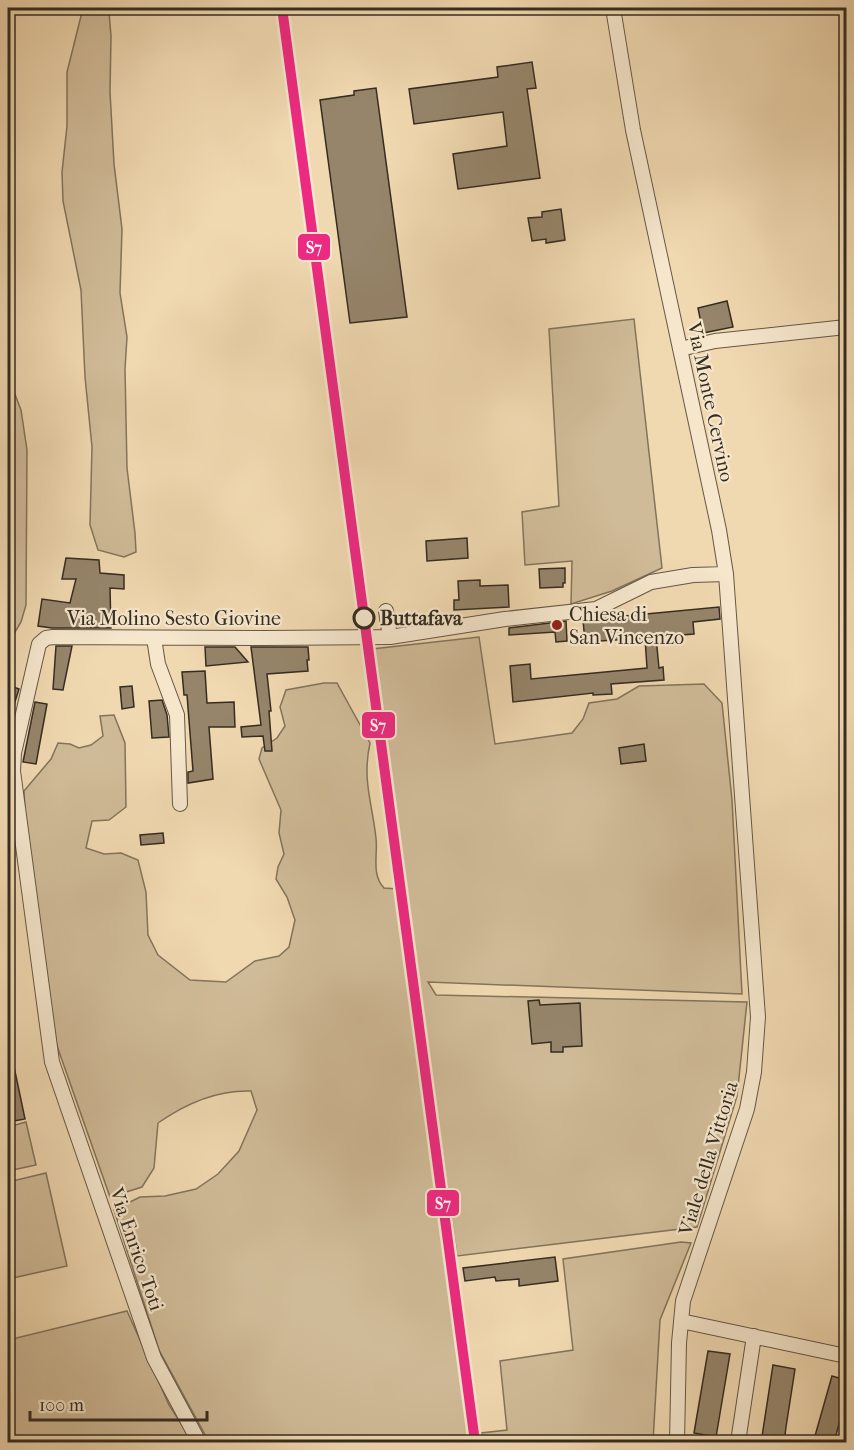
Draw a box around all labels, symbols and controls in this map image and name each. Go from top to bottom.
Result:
line badge: S7 [297,233,331,261]
text: S7 [306,238,322,257]
street label: Via Monte Cervino [682,319,739,484]
place label: Chiesa di San Vincenzo [569,603,684,649]
street label: Via Molino Sesto Giovine [66,607,281,630]
marker: Buttafava [353,607,375,629]
place label: Buttafava [380,607,463,630]
marker: Chiesa di San Vincenzo [550,618,564,632]
line badge: S7 [361,711,396,739]
text: S7 [370,716,386,735]
street label: Viale della Vittoria [674,1078,743,1239]
street label: Via Enrico Toti [104,1184,168,1314]
line badge: S7 [426,1189,460,1217]
text: S7 [435,1194,451,1213]
scale bar [30,1384,207,1422]
text: 100 m [39,1395,84,1416]

